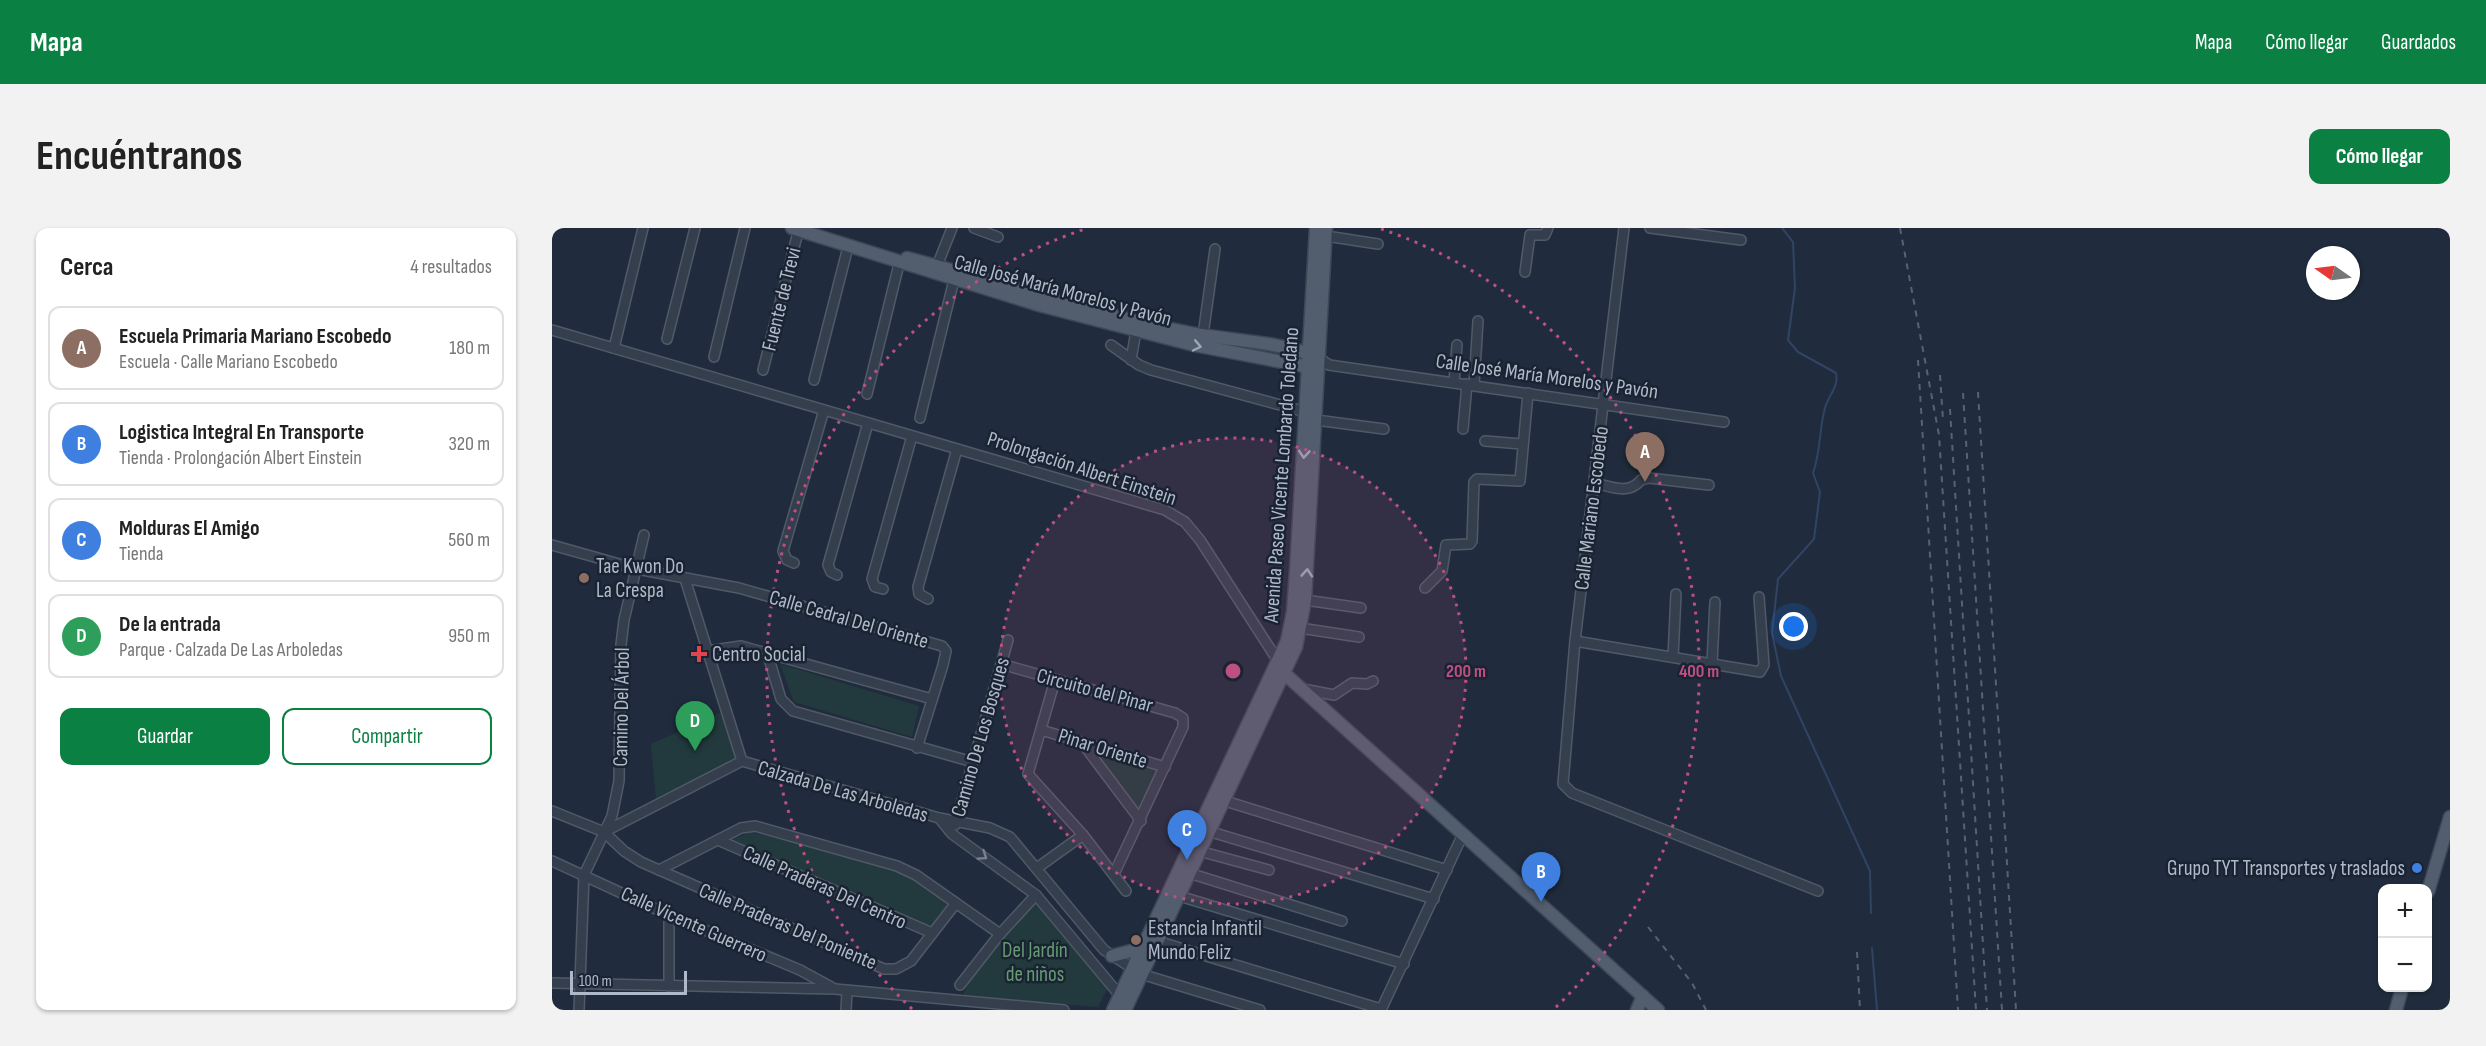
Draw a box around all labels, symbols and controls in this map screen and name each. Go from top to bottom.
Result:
text: Mapa [30,26,83,59]
text: Mapa [2195,30,2232,55]
text: Cómo llegar [2265,30,2348,55]
text: Guardados [2381,30,2456,55]
button: Cómo llegar [2309,129,2450,184]
text: Encuéntranos [36,131,242,182]
street label: Fuente de Trevi [757,245,806,353]
north arrow [2306,246,2360,300]
street label: Calle José María Morelos y Pavón [951,249,1174,332]
text: Cerca [60,252,113,283]
text: 4 resultados [410,255,492,279]
text: Escuela Primaria Mariano Escobedo [119,323,392,350]
street label: Avenida Paseo Vicente Lombardo Toledano [1259,327,1304,625]
text: A [77,336,86,360]
text: 180 m [449,336,490,360]
one-way arrow [1192,339,1202,352]
street label: Calle José María Morelos y Pavón [1434,349,1660,404]
text: Escuela · Calle Mariano Escobedo [119,350,338,374]
text: Logistica Integral En Transporte [119,419,364,446]
street label: Calle Mariano Escobedo [1569,425,1614,591]
street label: Prolongación Albert Einstein [984,426,1180,511]
text: B [77,432,86,456]
text: 320 m [448,432,490,456]
pin: A [1626,432,1664,482]
text: Tienda · Prolongación Albert Einstein [119,446,362,470]
one-way arrow [1297,450,1310,459]
text: Molduras El Amigo [119,515,260,542]
text: C [76,528,87,552]
text: 560 m [448,528,490,552]
text: Tienda [119,542,163,566]
place label: Tae Kwon Do La Crespa [596,554,684,603]
one-way arrow [1300,569,1313,578]
marker: Tae Kwon Do La Crespa [577,571,591,585]
street label: Calle Cedral Del Oriente [766,585,931,654]
text: De la entrada [119,611,221,638]
your location [1779,612,1808,641]
text: D [76,624,87,648]
text: 950 m [448,624,490,648]
text: Parque · Calzada De Las Arboledas [119,638,343,662]
place label: Centro Social [712,642,806,667]
marker: Centro Social [690,645,708,663]
street label: Camino Del Árbol [608,647,635,767]
street label: Camino De Los Bosques [946,655,1015,820]
centre of rings [1223,661,1243,681]
text: 200 m [1446,661,1486,682]
text: 400 m [1679,661,1719,682]
street label: Circuito del Pinar [1034,663,1156,718]
pin: D [676,702,714,751]
button: Guardar [60,708,270,765]
button: Compartir [282,708,492,765]
street label: Pinar Oriente [1055,723,1150,774]
street label: Calzada De Las Arboledas [755,755,931,828]
pin: C [1168,810,1206,860]
street label: Calle Praderas Del Centro [739,840,910,935]
one-way arrow [976,849,987,860]
pin: B [1522,852,1560,902]
place label: Grupo TYT Transportes y traslados [2167,856,2405,881]
marker: Grupo TYT Transportes y traslados [2410,861,2424,875]
street label: Calle Praderas Del Poniente [695,878,880,975]
street label: Calle Vicente Guerrero [617,881,771,968]
map controls [2378,884,2432,992]
button: + [2378,884,2432,938]
place label: Estancia Infantil Mundo Feliz [1148,916,1262,965]
marker: Estancia Infantil Mundo Feliz [1129,933,1143,947]
park label: Del Jardín de niños [1002,938,1068,987]
button: − [2378,938,2432,992]
scale bar [570,968,687,996]
text: 100 m [579,972,612,991]

